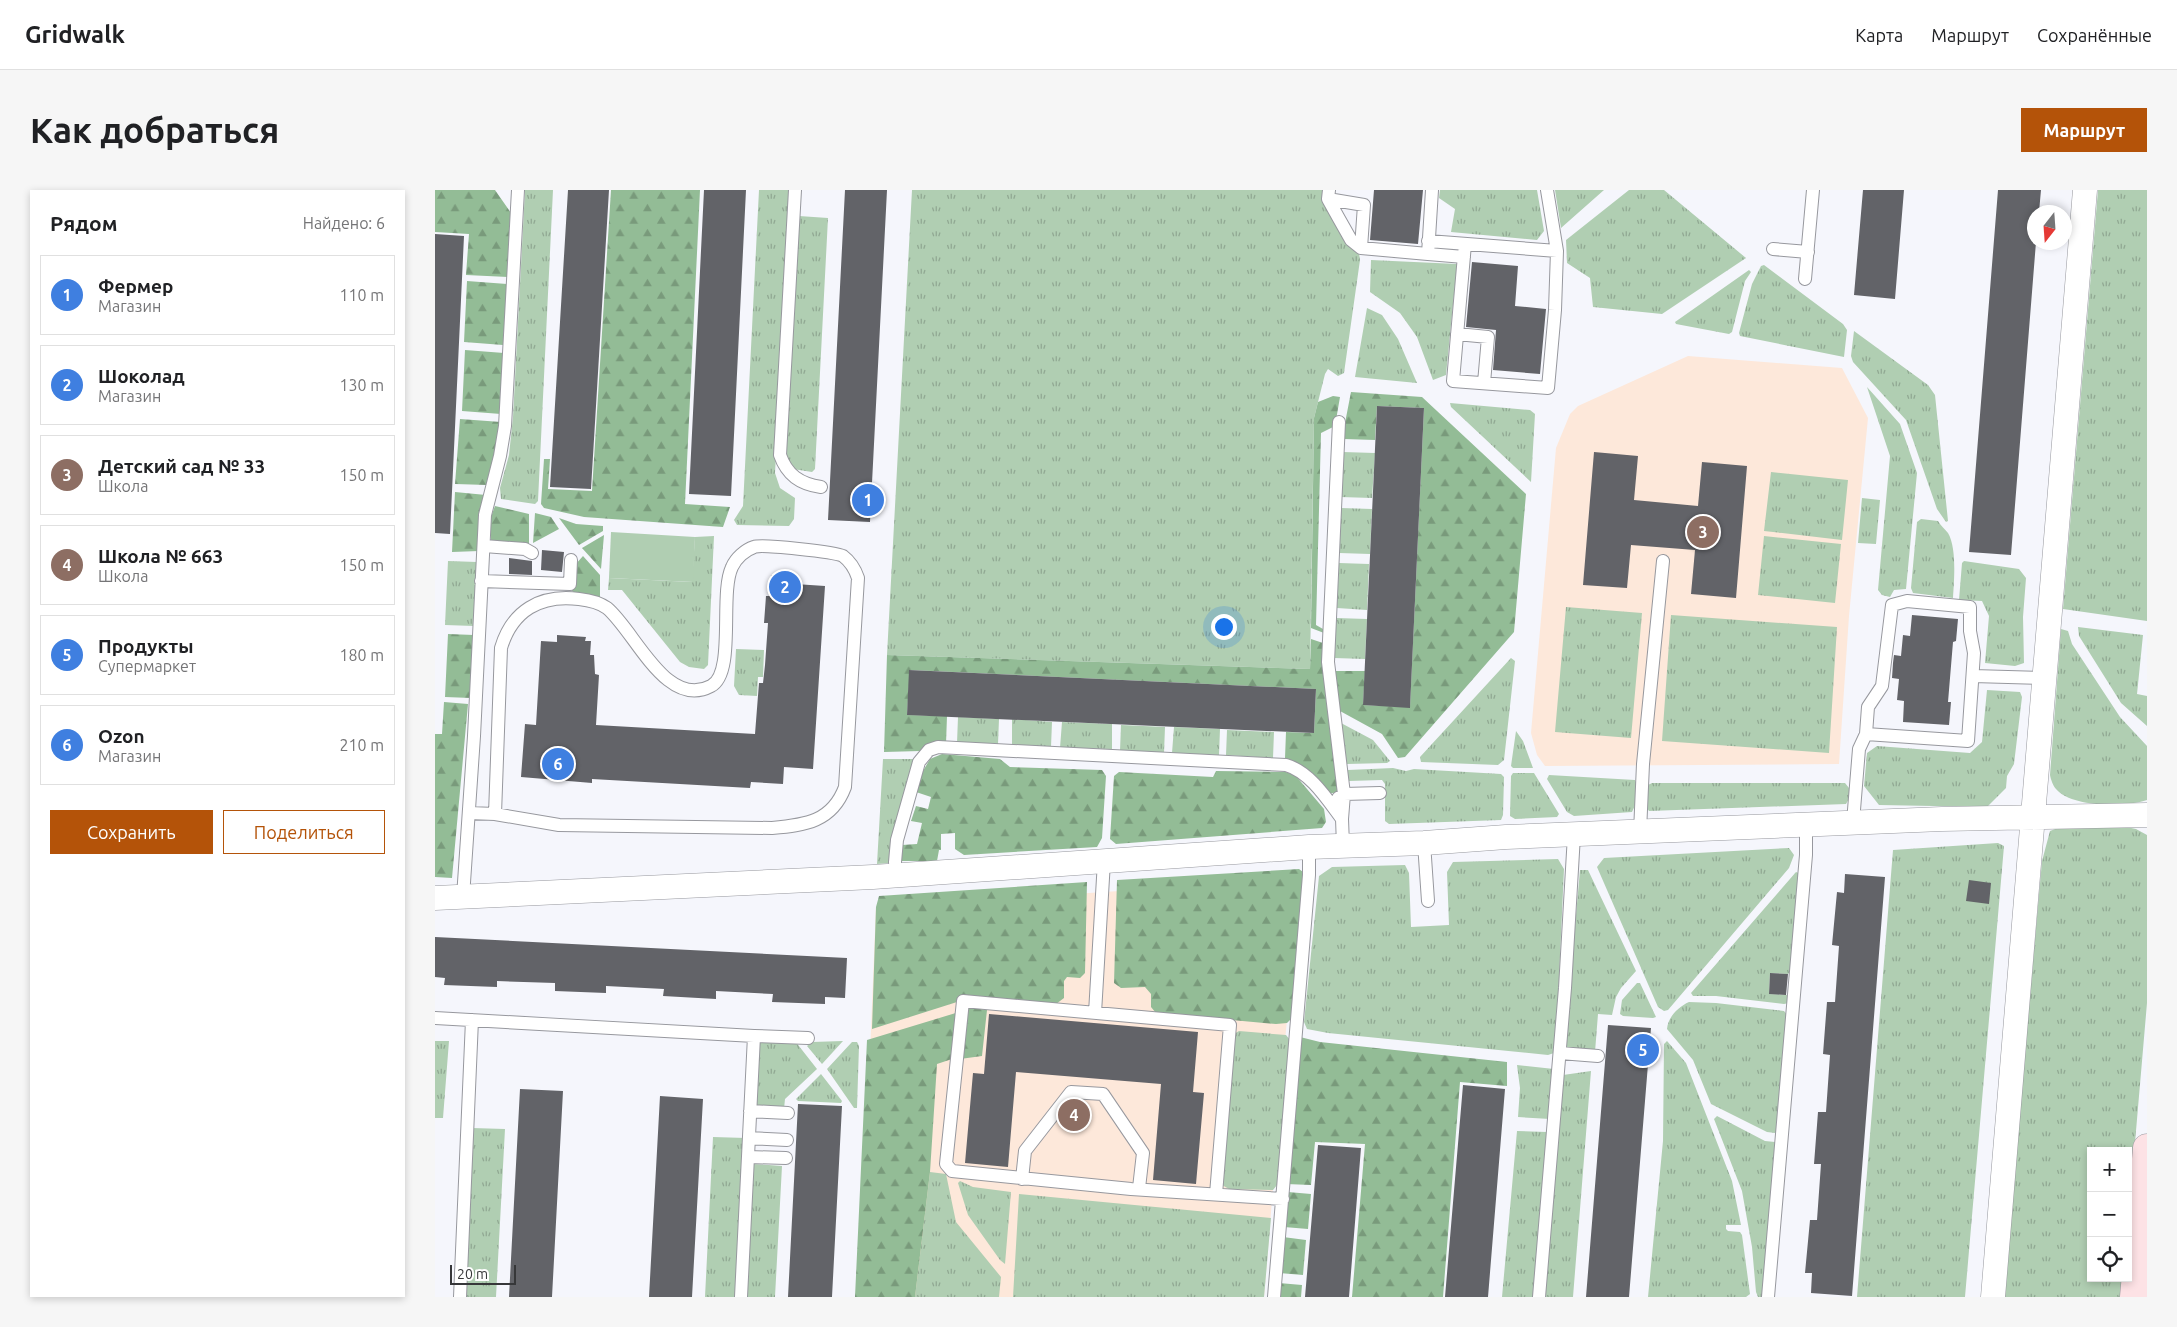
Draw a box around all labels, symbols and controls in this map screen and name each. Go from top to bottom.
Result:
text: Gridwalk [25,21,125,48]
text: Карта [1855,25,1903,45]
text: Маршрут [1931,25,2009,45]
text: Сохранённые [2037,25,2152,45]
button: Маршрут [2021,108,2147,152]
text: Как добраться [30,110,279,150]
north arrow [2027,205,2072,250]
text: Рядом [50,211,118,235]
text: Найдено: 6 [303,214,385,232]
text: Фермер [98,275,173,297]
text: 1 [62,286,72,304]
text: 110 m [339,286,384,304]
text: Магазин [98,297,161,315]
text: Шоколад [98,365,185,387]
text: 2 [62,376,72,394]
text: 130 m [339,376,384,394]
text: Магазин [98,387,161,405]
text: Детский сад № 33 [98,455,265,477]
text: 3 [62,466,72,484]
text: 150 m [339,466,384,484]
text: Школа [98,477,148,495]
pin: 1 [852,481,884,519]
pin: 3 [1687,513,1719,551]
text: Школа № 663 [98,545,223,567]
text: 4 [62,556,72,574]
text: 150 m [339,556,384,574]
text: Школа [98,567,148,585]
pin: 2 [769,568,801,606]
your location [1211,614,1237,640]
text: Продукты [98,635,193,657]
text: 5 [62,646,72,664]
text: 180 m [339,646,384,664]
text: Супермаркет [98,657,196,675]
text: Ozon [98,725,145,747]
text: 6 [62,736,72,754]
text: 210 m [339,736,384,754]
pin: 6 [542,745,574,783]
text: Магазин [98,747,161,765]
button: Сохранить [50,810,213,854]
button: Поделиться [223,810,385,854]
pin: 5 [1627,1031,1659,1069]
pin: 4 [1058,1096,1090,1134]
map controls [2087,1147,2132,1282]
button: + [2087,1147,2132,1192]
button: − [2087,1192,2132,1237]
button: locate [2087,1237,2132,1282]
scale bar [450,1262,516,1285]
text: 20 m [457,1266,488,1282]

